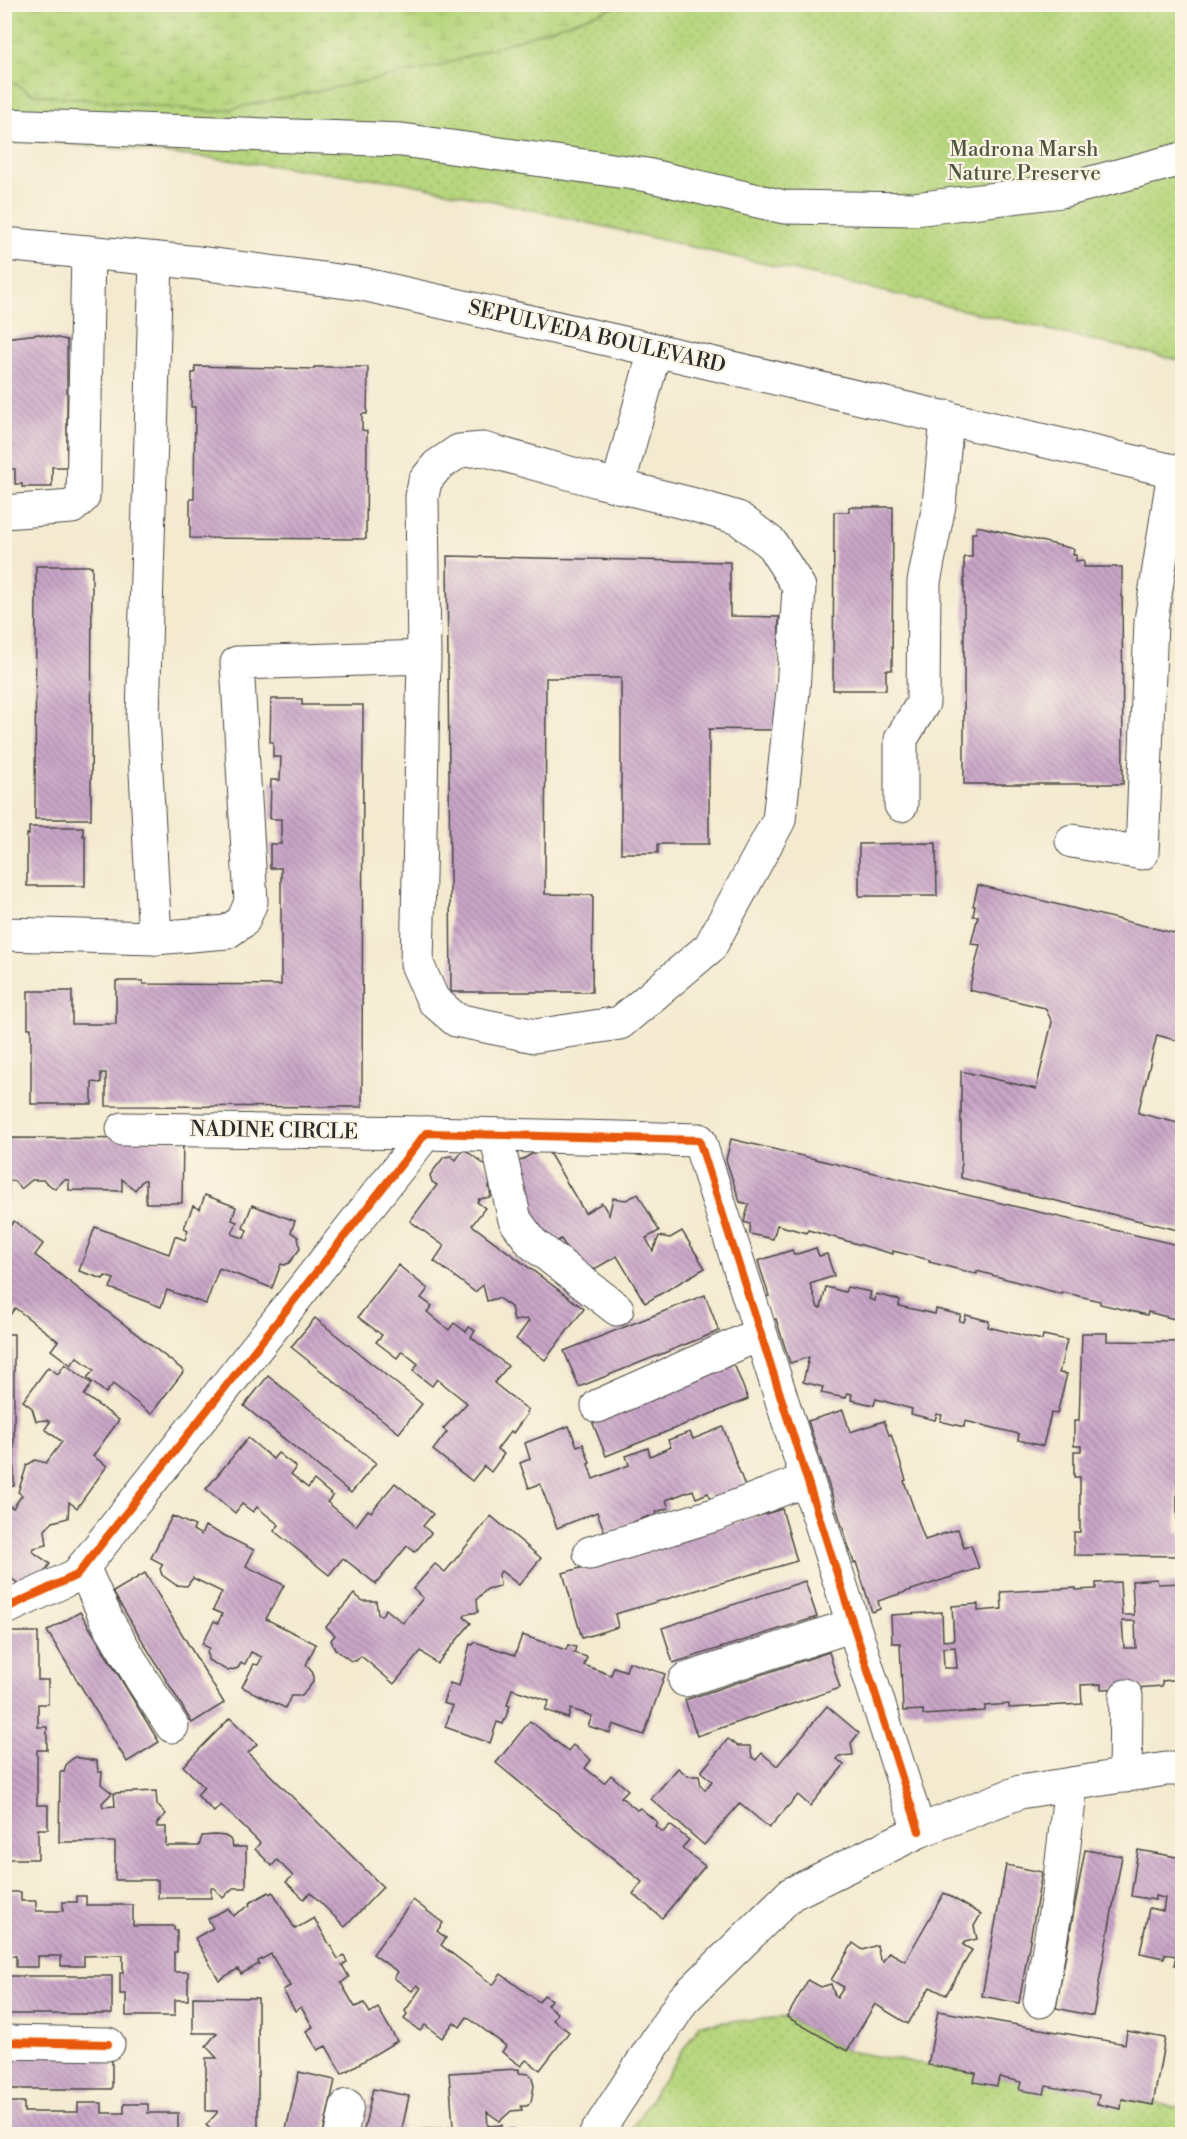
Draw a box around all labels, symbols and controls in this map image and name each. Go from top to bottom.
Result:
park label: Madrona Marsh Nature Preserve [947,137,1101,187]
street label: SEPULVEDA BOULEVARD [466,295,728,379]
street label: NADINE CIRCLE [190,1117,358,1145]

